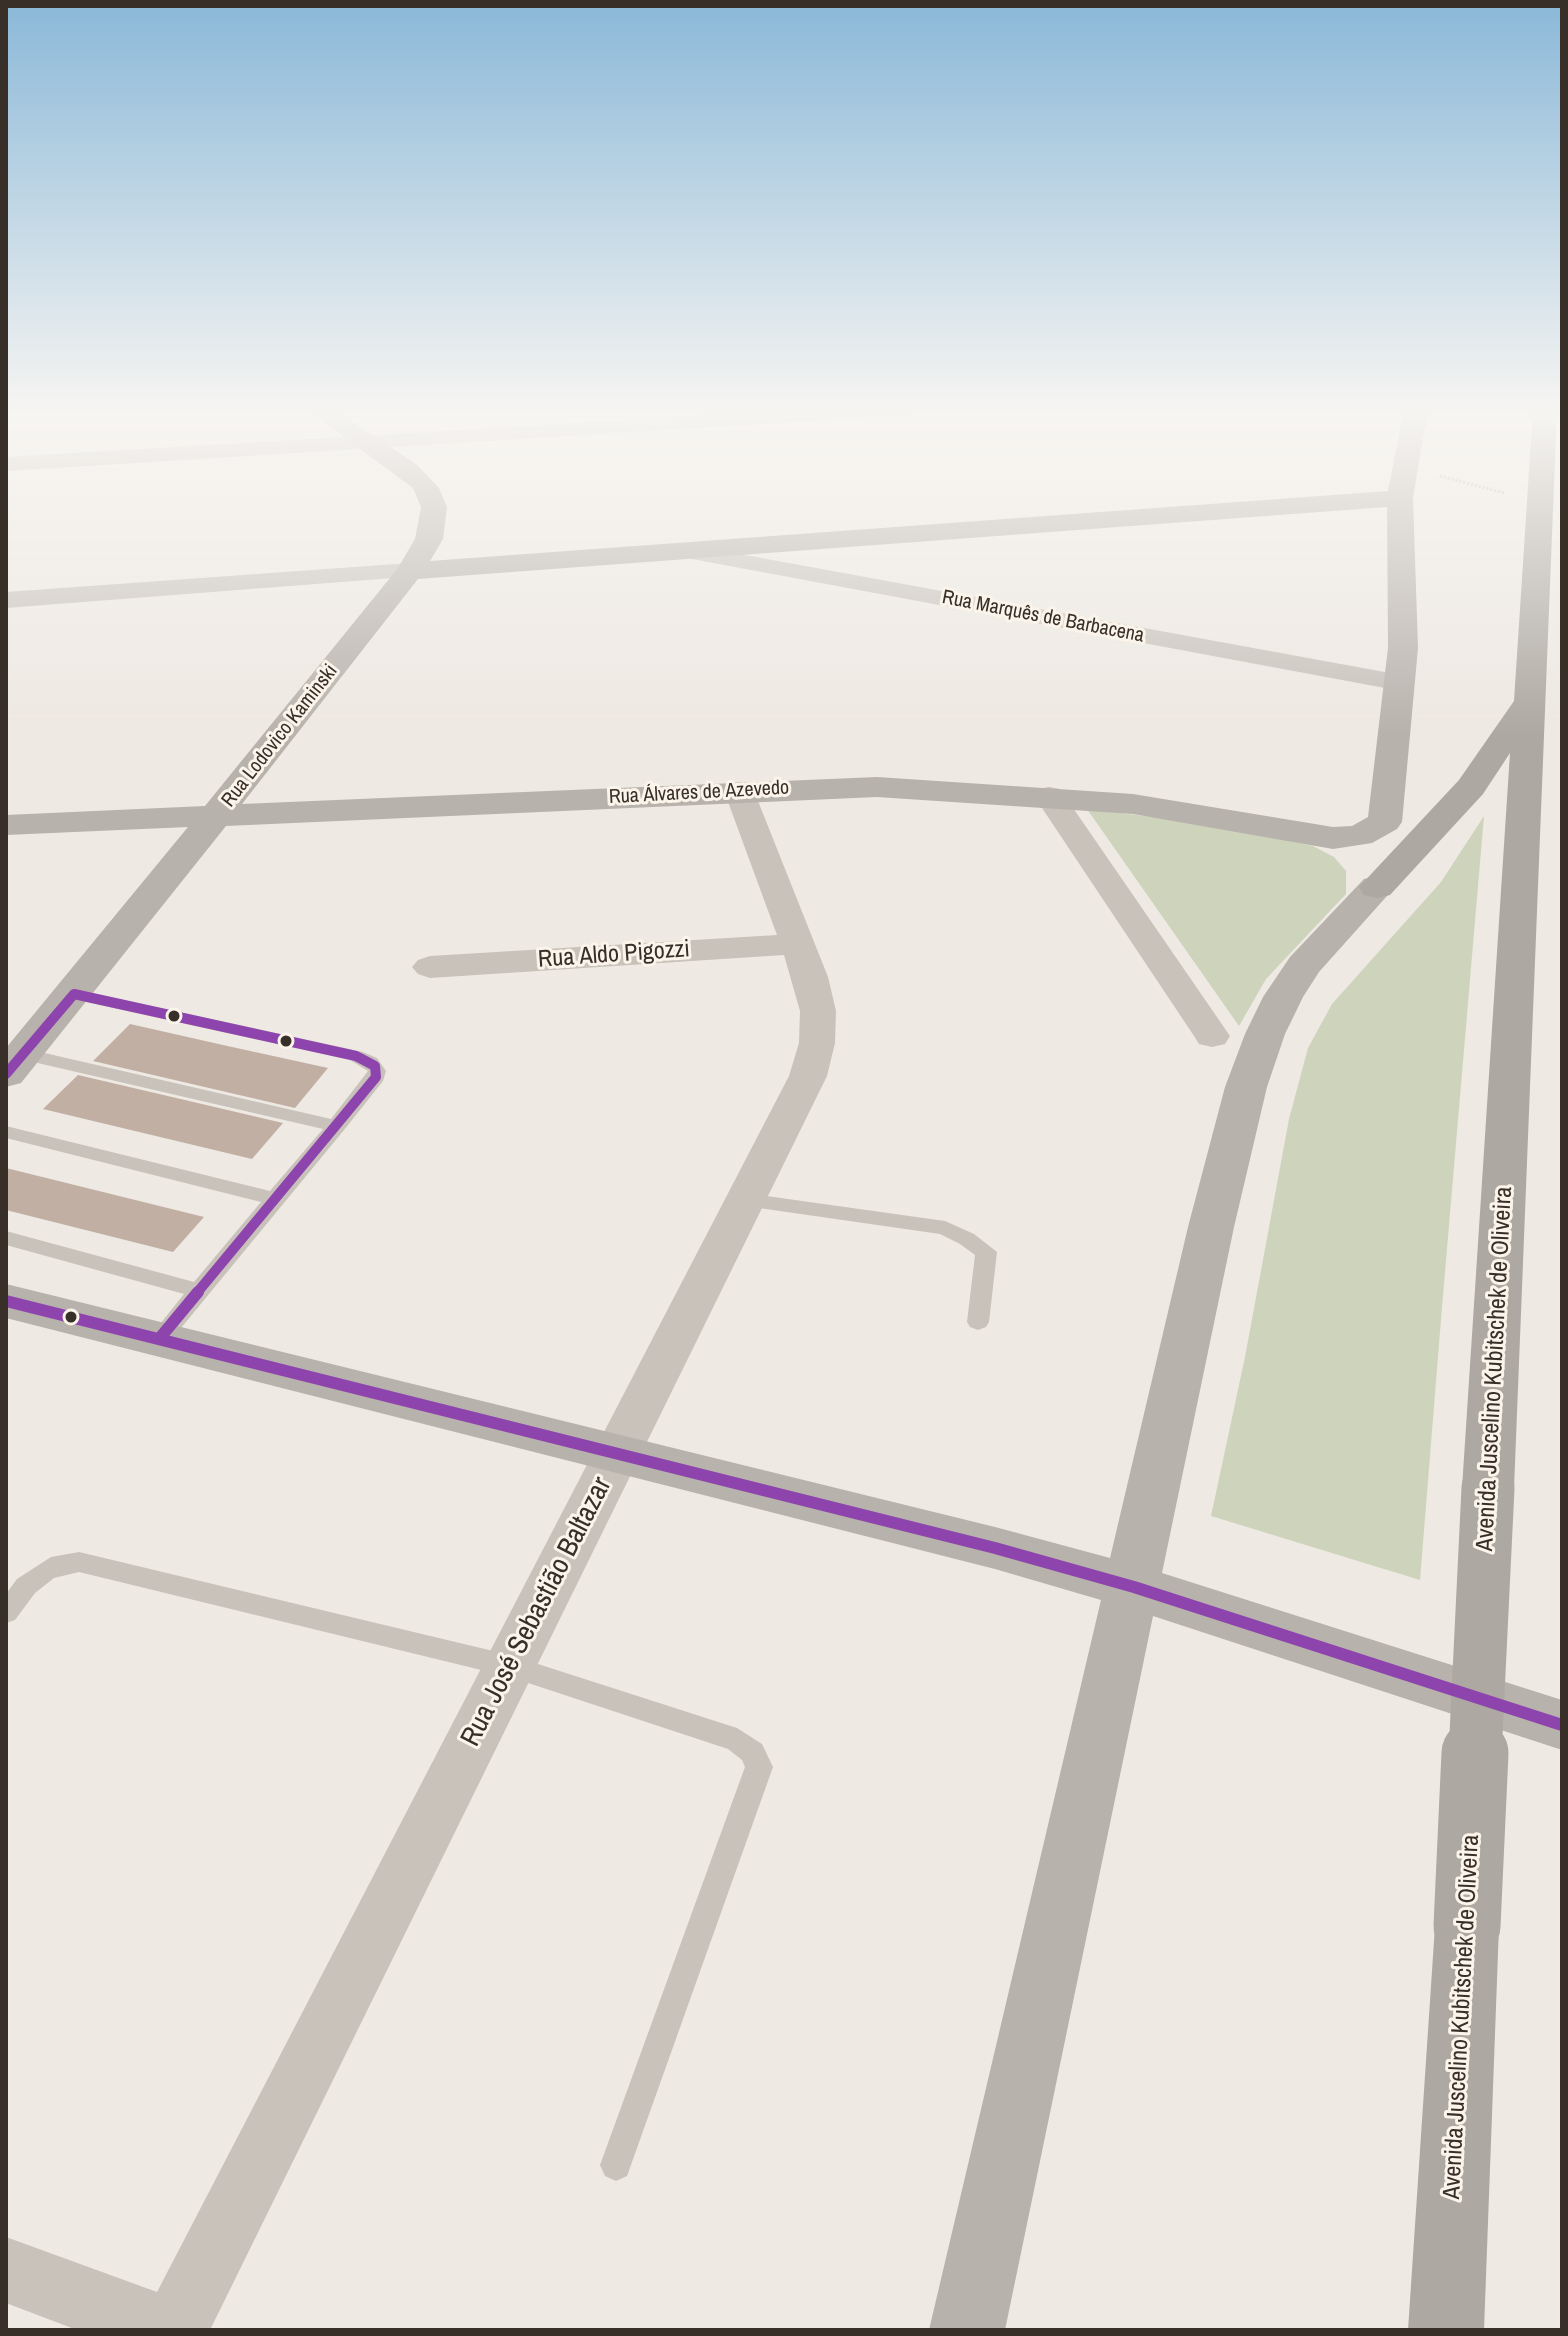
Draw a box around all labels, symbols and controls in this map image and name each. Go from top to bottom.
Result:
street label: Rua Marquês de Barbacena [940,586,1146,648]
street label: Rua Lodovico Kaminski [217,660,343,812]
street label: Rua Álvares de Azevedo [608,776,790,810]
street label: Rua Aldo Pigozzi [537,935,691,975]
unlabelled marker [166,1008,182,1024]
unlabelled marker [278,1033,294,1049]
street label: Avenida Juscelino Kubitschek de Oliveira [1471,1186,1519,1552]
unlabelled marker [63,1309,79,1325]
street label: Rua José Sebastião Baltazar [455,1472,619,1752]
street label: Avenida Juscelino Kubitschek de Oliveira [1438,1834,1486,2200]

